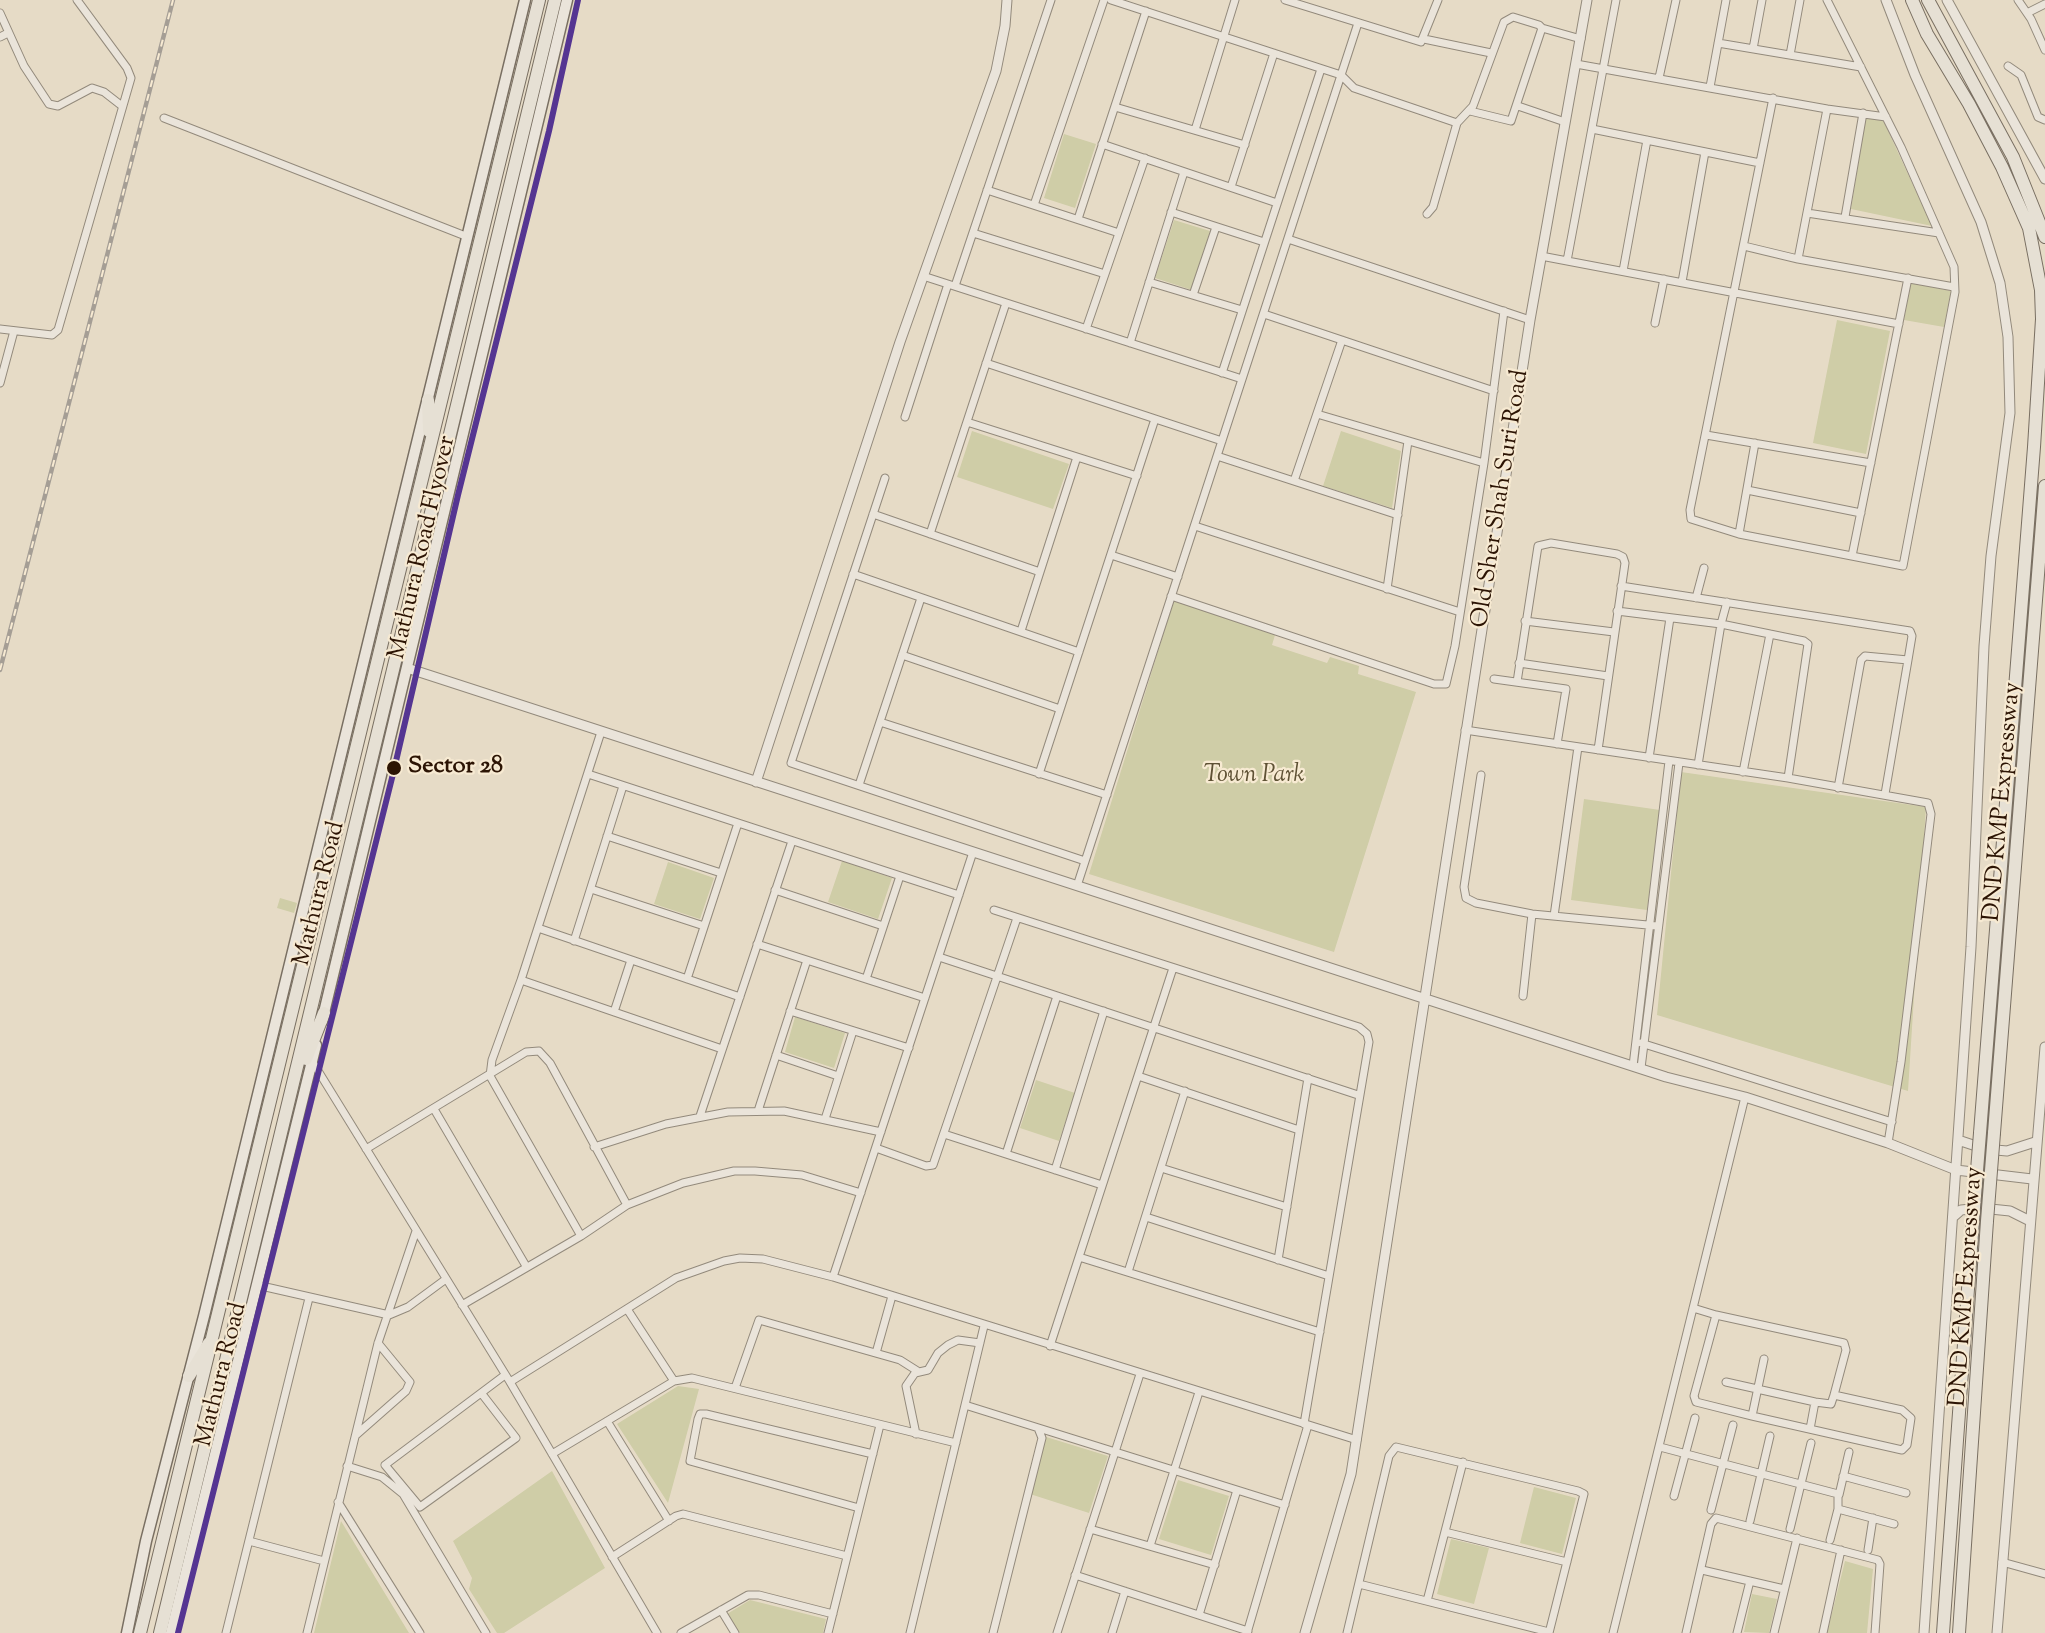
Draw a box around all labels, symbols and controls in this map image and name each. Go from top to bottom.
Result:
street label: Old Sher Shah Suri Road [1467,368,1537,630]
street label: Mathura Road Flyover [384,433,464,663]
street label: DND KMP Expressway [1979,681,2029,923]
place label: Sector 28 [408,754,503,782]
marker: Sector 28 [385,759,403,777]
park label: Town Park [1204,763,1304,791]
street label: Mathura Road [289,819,353,969]
street label: DND KMP Expressway [1945,1166,1991,1408]
street label: Mathura Road [191,1300,255,1450]

